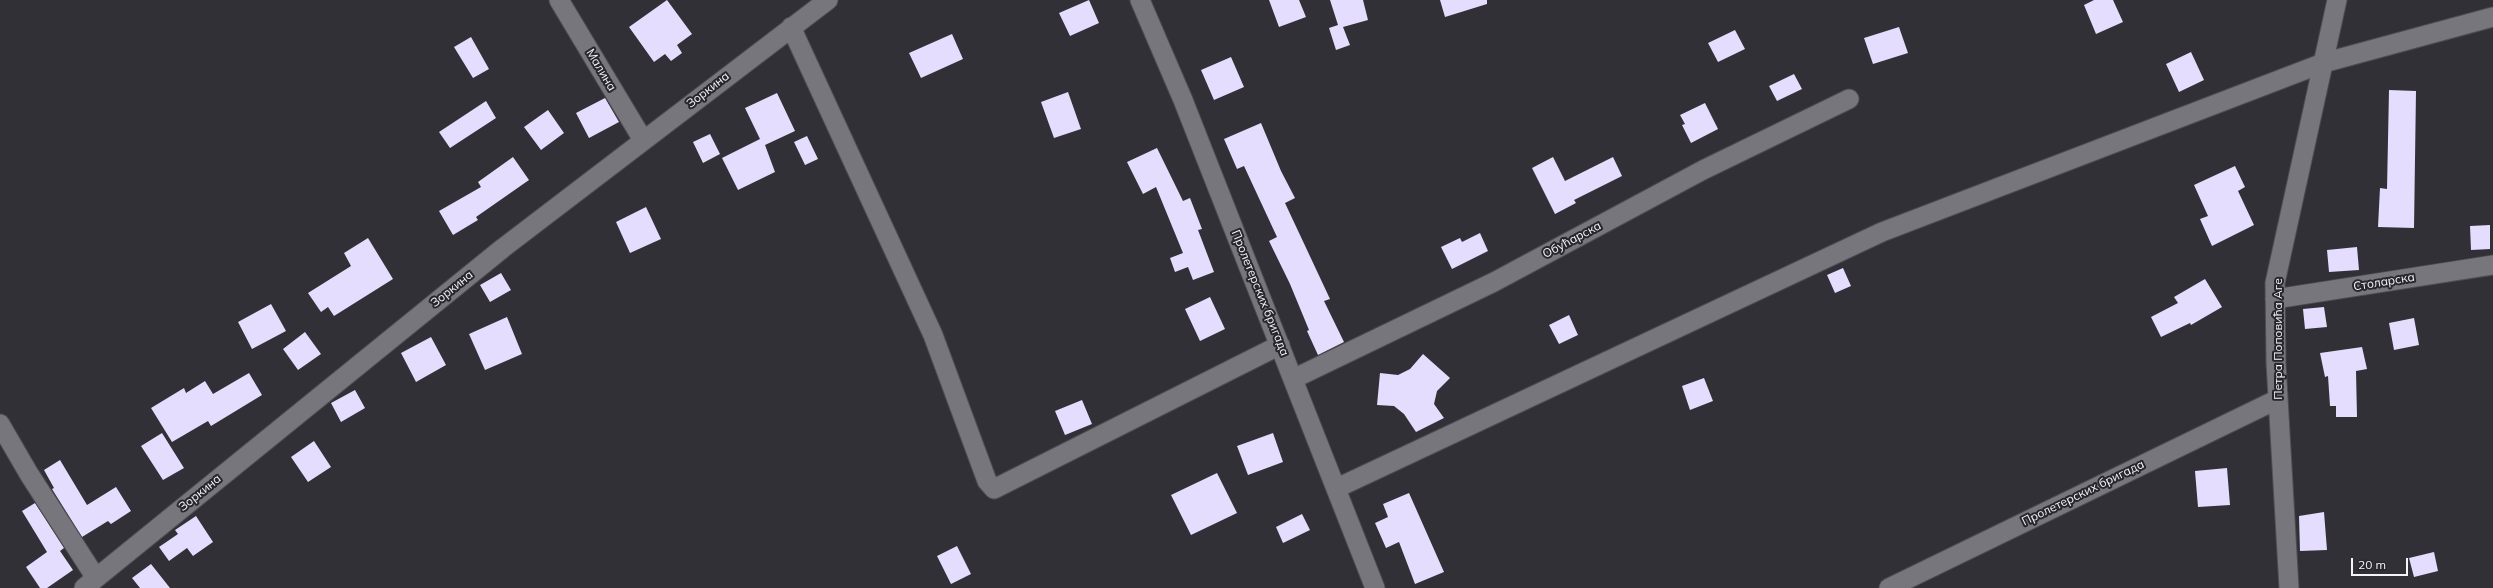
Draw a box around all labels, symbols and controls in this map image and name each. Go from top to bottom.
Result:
street label: Малина [583,46,619,94]
street label: Зоркина [684,69,732,111]
street label: Обућарска [1540,219,1604,261]
street label: Пролетерских бригада [1228,228,1292,358]
street label: Зоркина [428,268,476,310]
street label: Столарска [2352,270,2416,294]
street label: Петра Поповића Аге [2271,278,2285,400]
street label: Пролетерских бригада [2019,457,2147,529]
street label: Зоркина [176,472,224,514]
scale bar [2353,550,2410,576]
text: 20 m [2358,557,2386,572]

